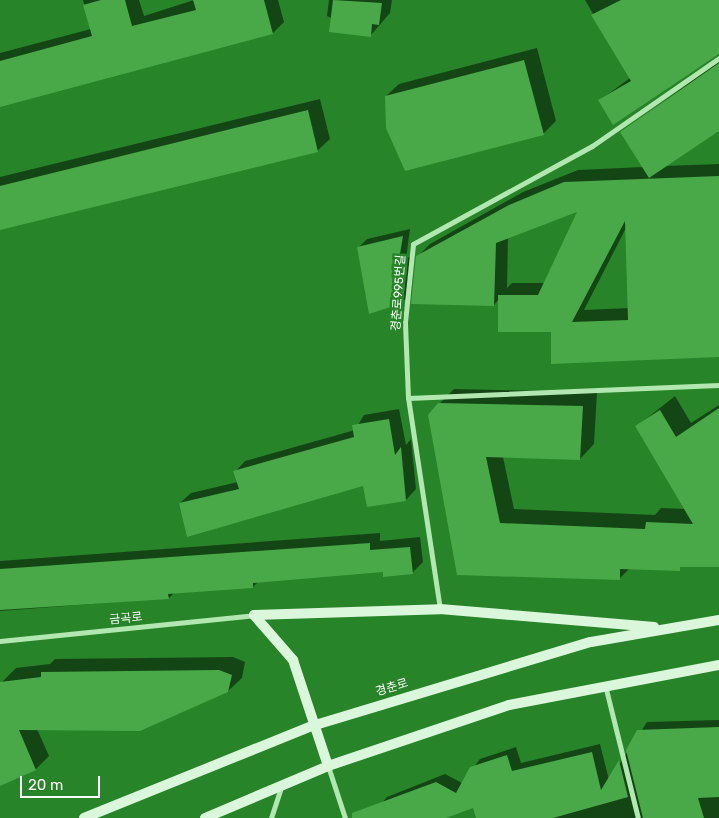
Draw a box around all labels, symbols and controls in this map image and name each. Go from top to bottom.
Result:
street label: 경춘로995번길 [389,254,409,332]
street label: 금곡로 [109,610,143,628]
street label: 경춘로 [374,676,410,700]
scale bar [22,766,102,798]
text: 20 m [28,776,63,794]

